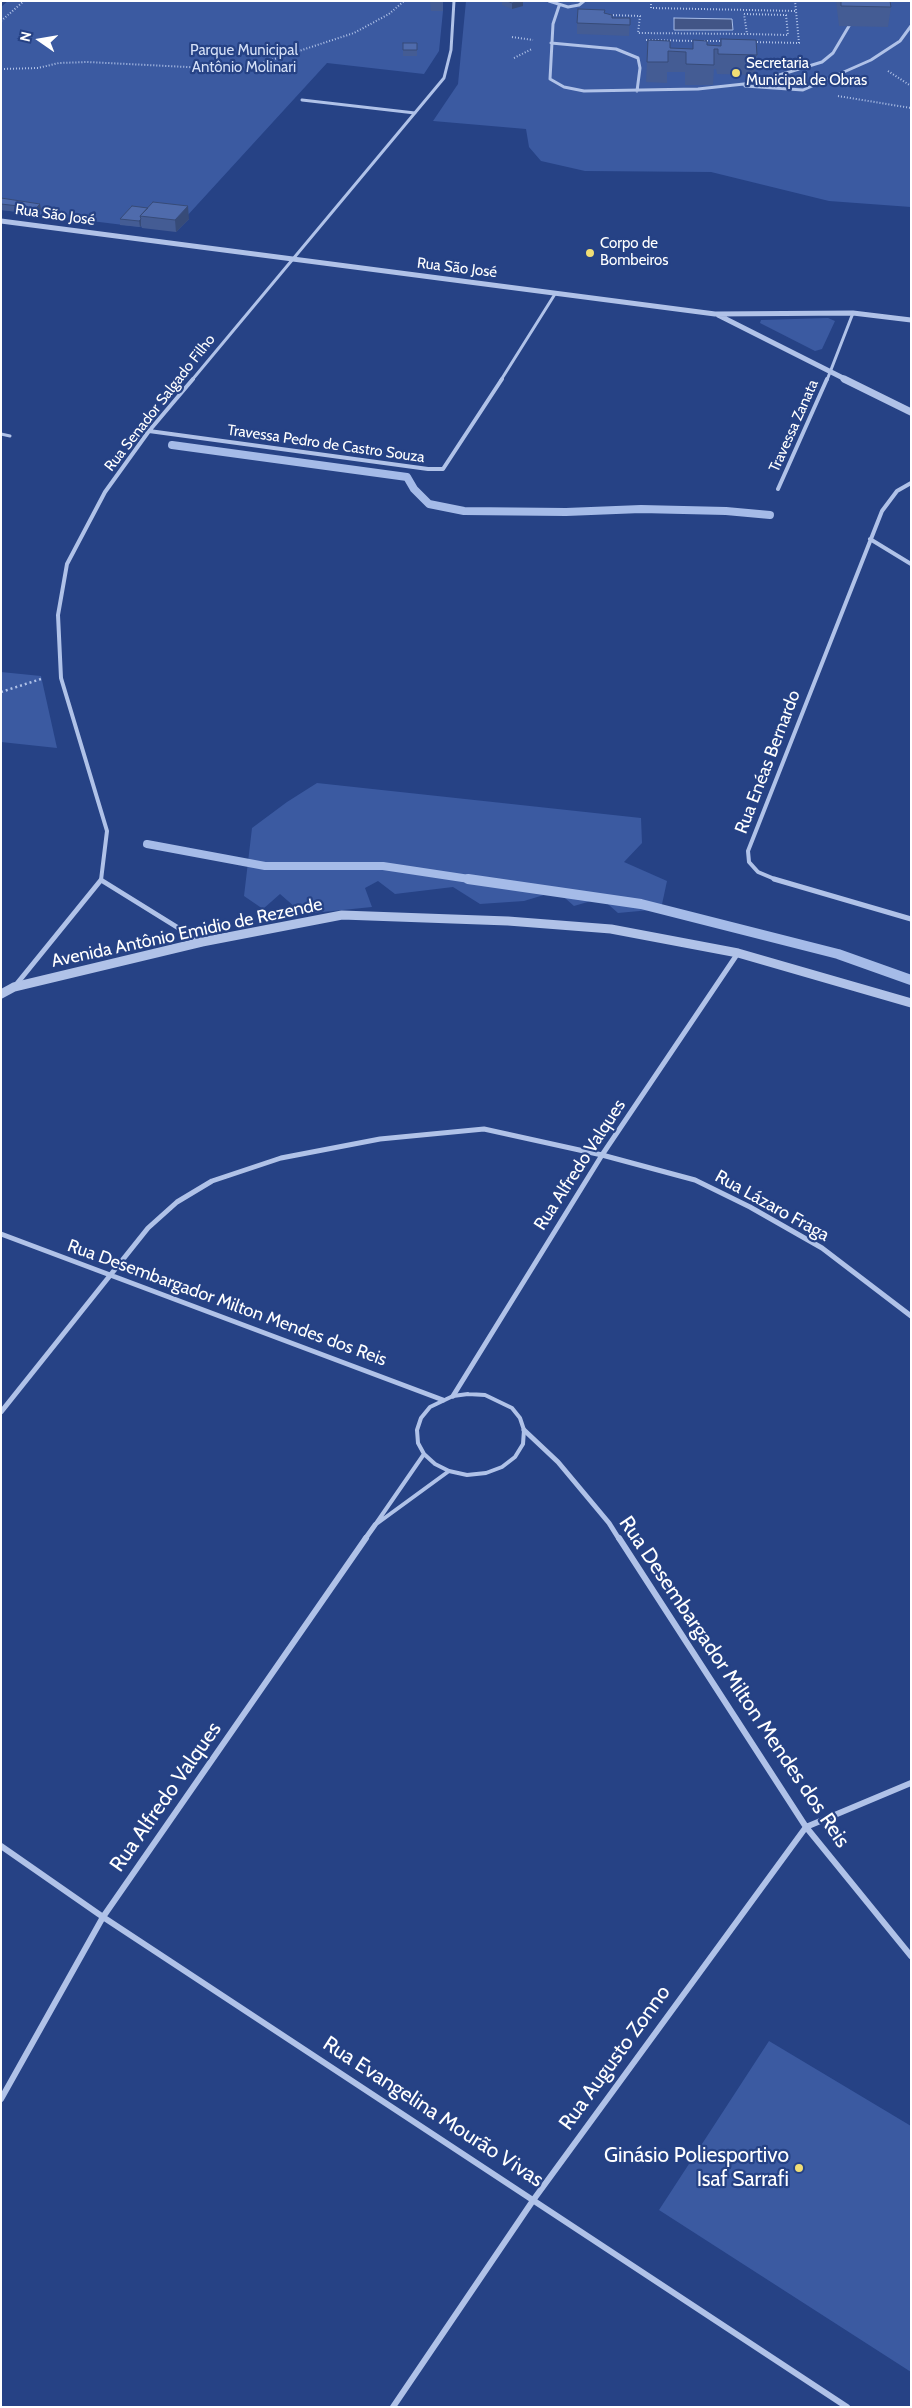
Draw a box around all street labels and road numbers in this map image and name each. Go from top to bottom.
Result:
street label: Rua São José [14,200,96,230]
street label: Rua São José [416,254,498,282]
street label: Rua Senador Salgado Filho [101,331,219,475]
street label: Travessa Zanata [766,377,822,475]
street label: Travessa Pedro de Castro Souza [226,421,426,467]
street label: Rua Enéas Bernardo [731,687,805,837]
street label: Avenida Antônio Emidio de Rezende [49,894,325,972]
street label: Rua Alfredo Valques [530,1095,630,1235]
street label: Rua Lázaro Fraga [711,1166,833,1246]
street label: Rua Desembargador Milton Mendes dos Reis [64,1235,390,1371]
street label: Rua Desembargador Milton Mendes dos Reis [613,1511,855,1853]
street label: Rua Alfredo Valques [105,1717,227,1877]
street label: Rua Augusto Zonno [554,1981,676,2135]
street label: Rua Evangelina Mourão Vivas [318,2031,548,2193]

